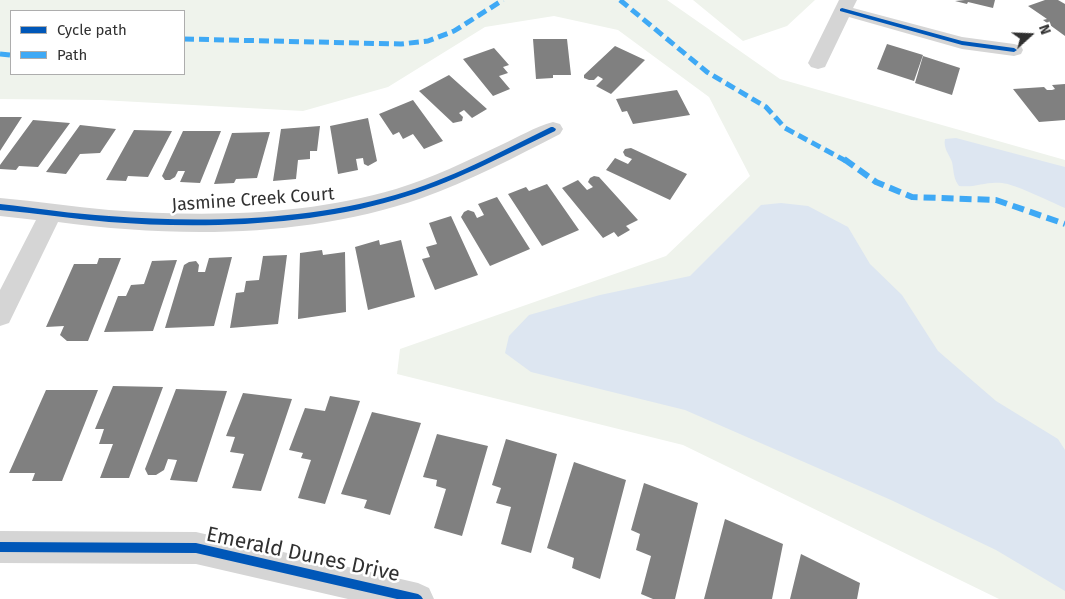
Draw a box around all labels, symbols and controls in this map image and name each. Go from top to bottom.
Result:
legend [10,10,185,75]
north arrow [1005,10,1055,60]
text: Cycle path [57,21,127,39]
text: N [1035,22,1054,37]
text: Path [57,46,87,64]
street label: Jasmine Creek Court [171,184,335,216]
street label: Emerald Dunes Drive [204,522,402,588]

